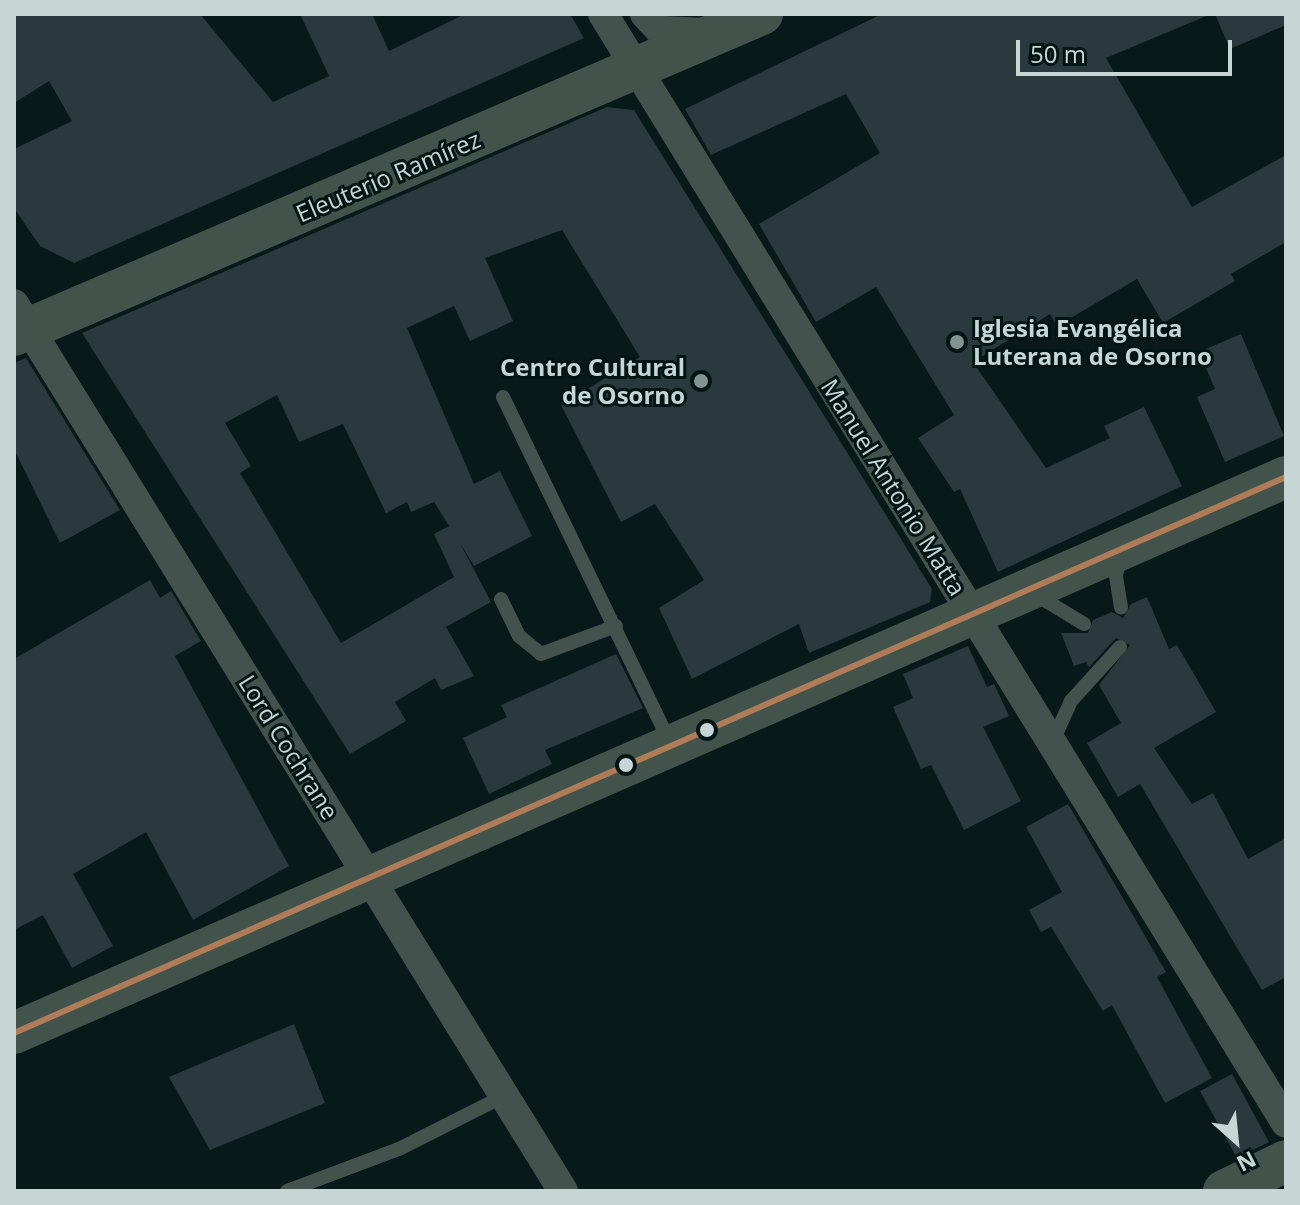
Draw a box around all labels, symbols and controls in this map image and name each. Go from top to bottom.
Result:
scale bar [1020,24,1236,74]
text: 50 m [1030,37,1086,70]
street label: Eleuterio Ramírez [292,124,484,228]
place label: Iglesia Evangélica Luterana de Osorno [973,314,1212,370]
marker: Iglesia Evangélica Luterana de Osorno [948,333,966,351]
place label: Centro Cultural de Osorno [500,353,685,409]
marker: Centro Cultural de Osorno [692,372,710,390]
street label: Manuel Antonio Matta [816,373,972,601]
street label: Lord Cochrane [233,669,345,825]
unlabelled marker [699,722,715,738]
unlabelled marker [618,757,634,773]
north arrow [1196,1101,1276,1181]
text: N [1232,1145,1262,1180]

